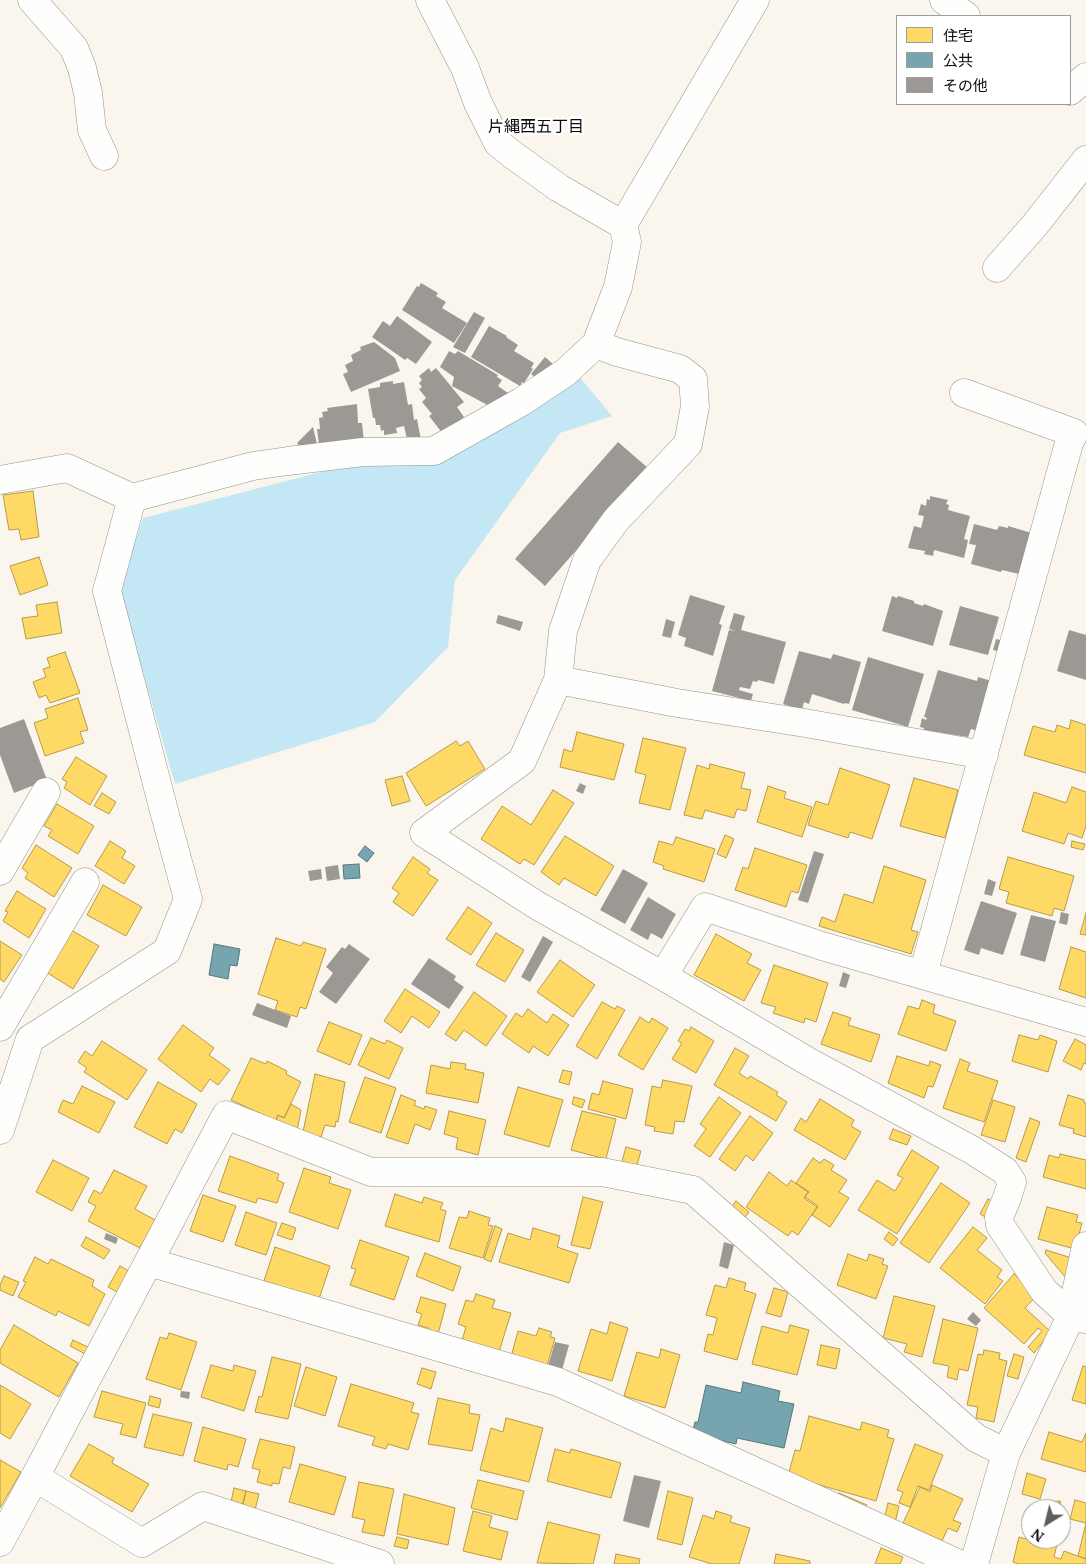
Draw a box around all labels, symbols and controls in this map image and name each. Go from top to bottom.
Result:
legend [896,15,1071,105]
text: 住宅 [943,26,973,45]
text: 公共 [943,51,973,70]
text: その他 [943,76,988,95]
district label: 片縄西五丁目 [488,117,584,137]
north arrow [1021,1499,1071,1549]
text: N [1028,1525,1048,1546]

